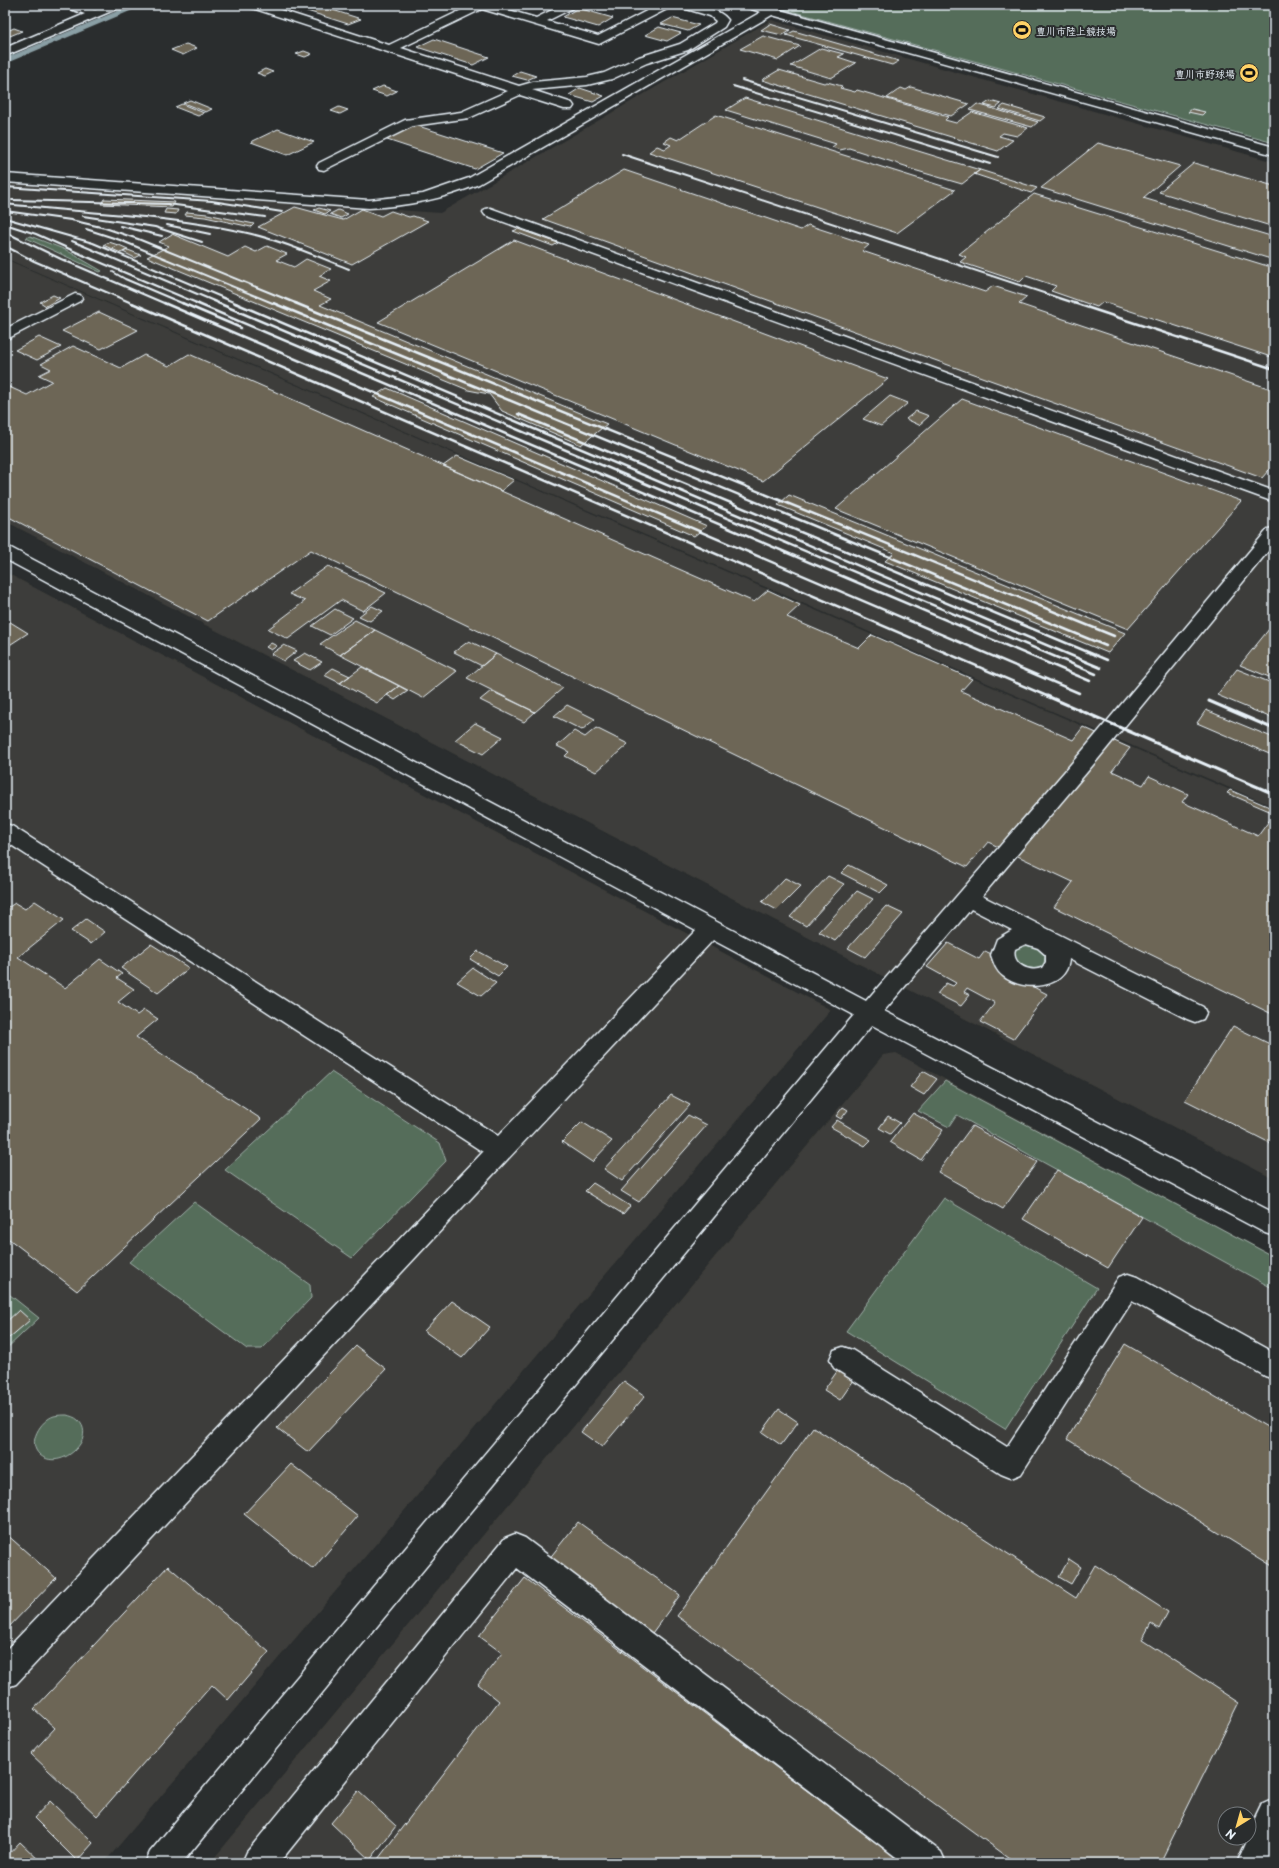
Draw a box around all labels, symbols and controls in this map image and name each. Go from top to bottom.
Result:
sports icon: 豊川市陸上競技場 [1011,19,1033,41]
place label: 豊川市陸上競技場 [1036,23,1116,38]
sports icon: 豊川市野球場 [1238,62,1260,84]
place label: 豊川市野球場 [1175,66,1235,81]
north arrow [1217,1806,1257,1846]
text: N [1222,1825,1239,1844]

